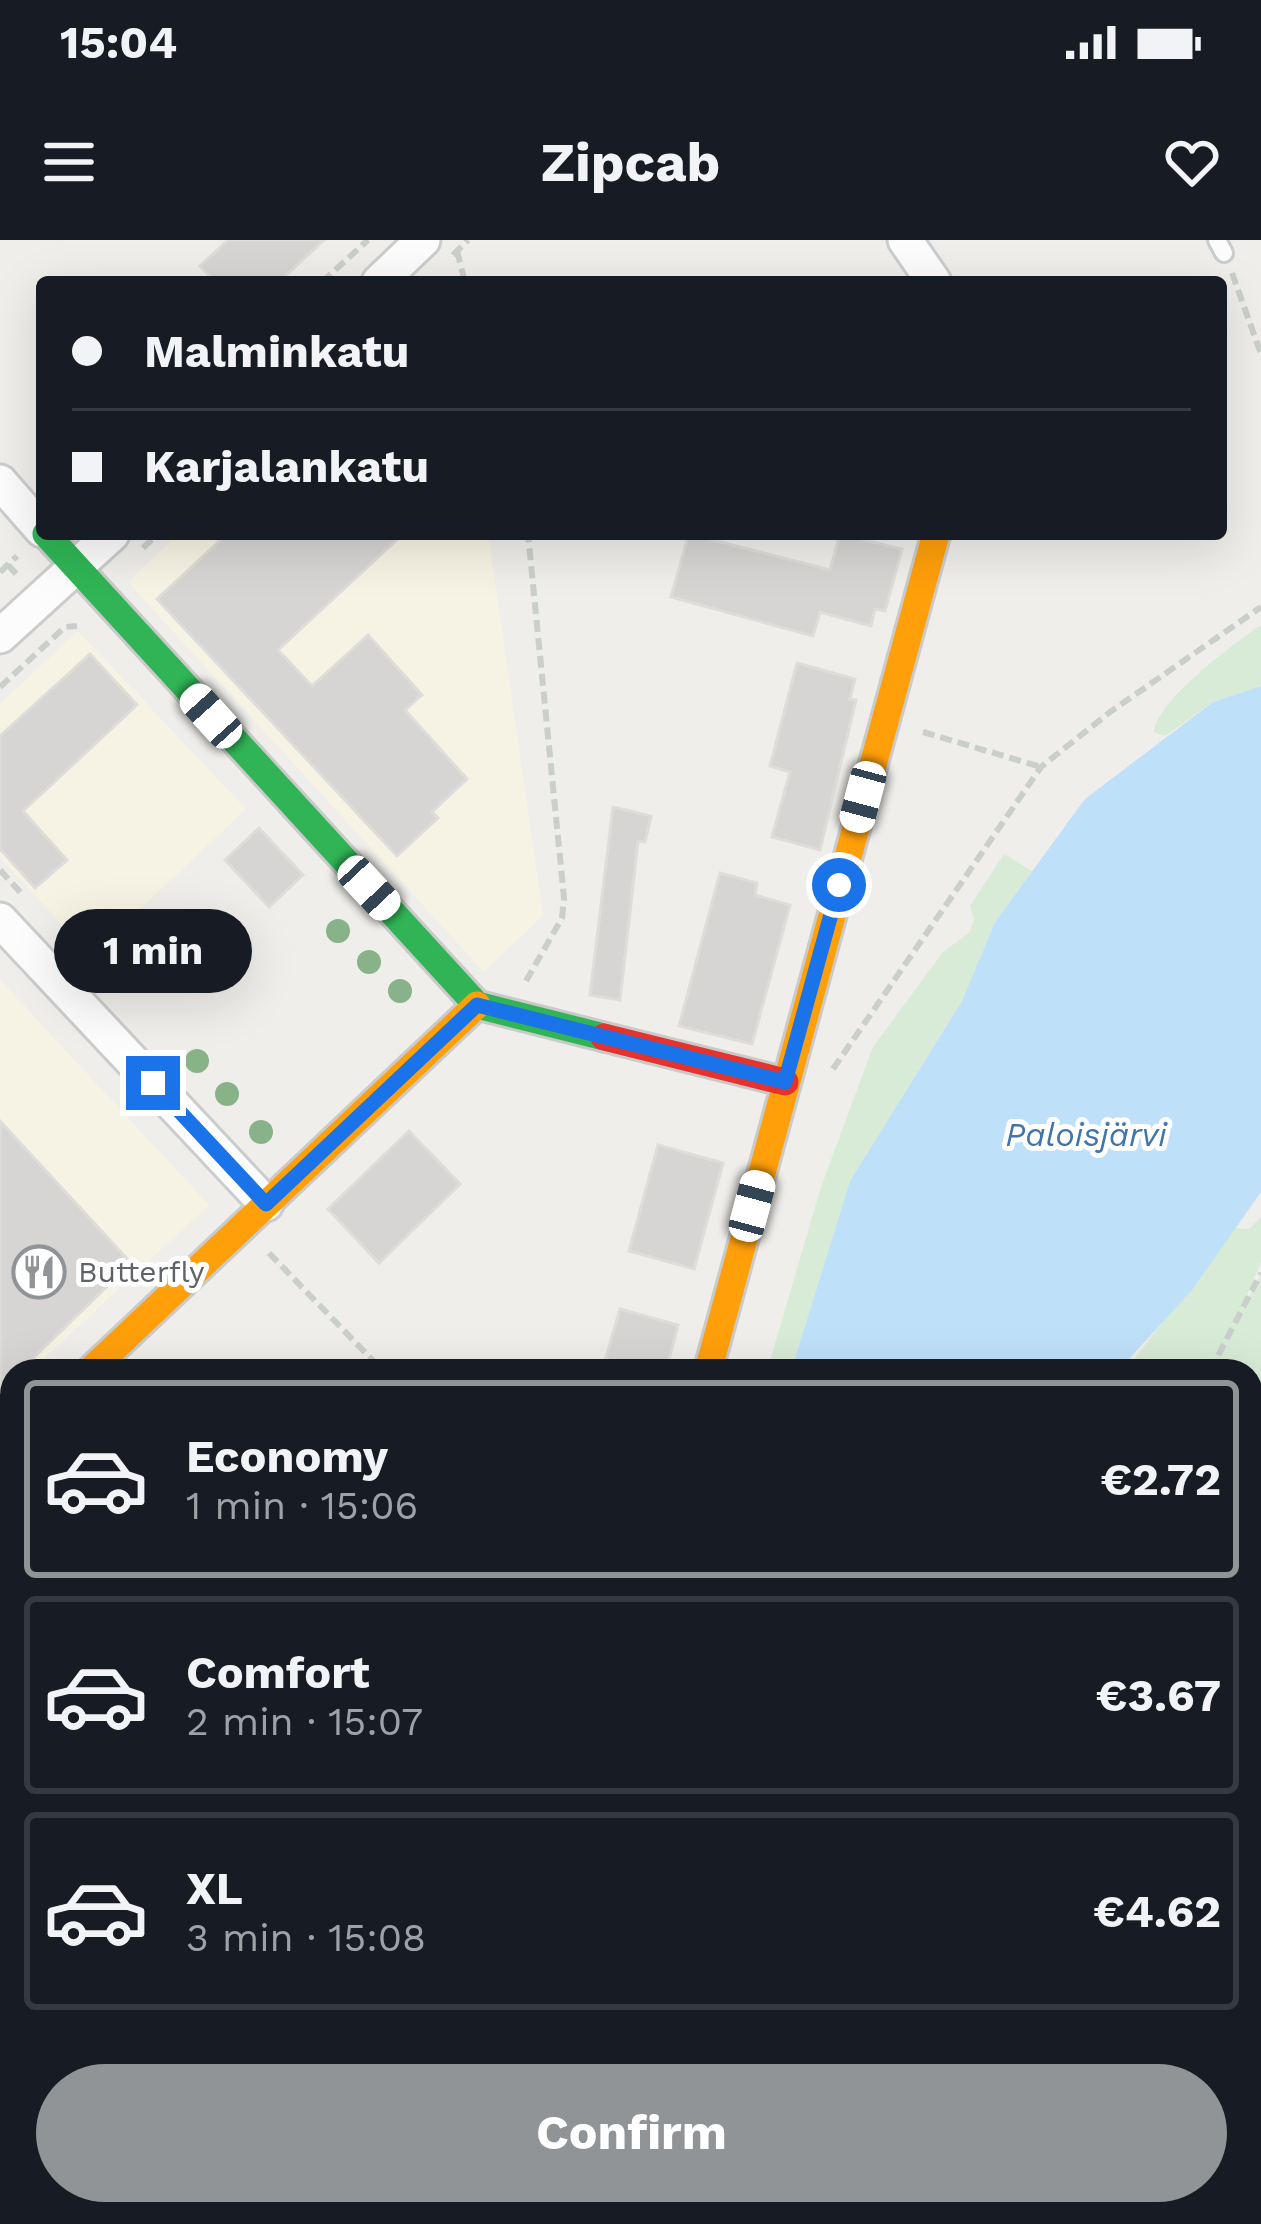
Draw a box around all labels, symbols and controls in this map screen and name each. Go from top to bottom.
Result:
text: 15:04 [60,16,177,69]
icon: menu [36,129,102,195]
icon: heart [1159,129,1225,195]
text: Zipcab [541,131,720,194]
text: Malminkatu [144,325,409,378]
text: Karjalankatu [144,440,429,493]
car [174,677,248,755]
car [836,758,890,836]
car [331,849,407,927]
route start [812,858,866,912]
callout: 1 min [54,909,252,993]
text: 1 min [103,928,203,973]
route end [126,1056,180,1110]
water label: Paloisjärvi [1005,1115,1168,1154]
car [725,1167,779,1245]
restaurant icon: Butterfly [11,1244,67,1300]
place label: Butterfly [78,1254,205,1289]
icon: car [42,1425,150,1533]
text: Economy [186,1430,388,1483]
text: €2.72 [1100,1453,1221,1506]
text: 1 min · 15:06 [186,1483,418,1528]
icon: car [42,1641,150,1749]
text: Comfort [186,1646,370,1699]
text: €3.67 [1096,1669,1221,1722]
text: 2 min · 15:07 [186,1699,423,1744]
icon: car [42,1857,150,1965]
text: XL [186,1862,243,1915]
text: €4.62 [1093,1885,1221,1938]
text: 3 min · 15:08 [186,1915,426,1960]
button: Confirm [36,2064,1227,2202]

